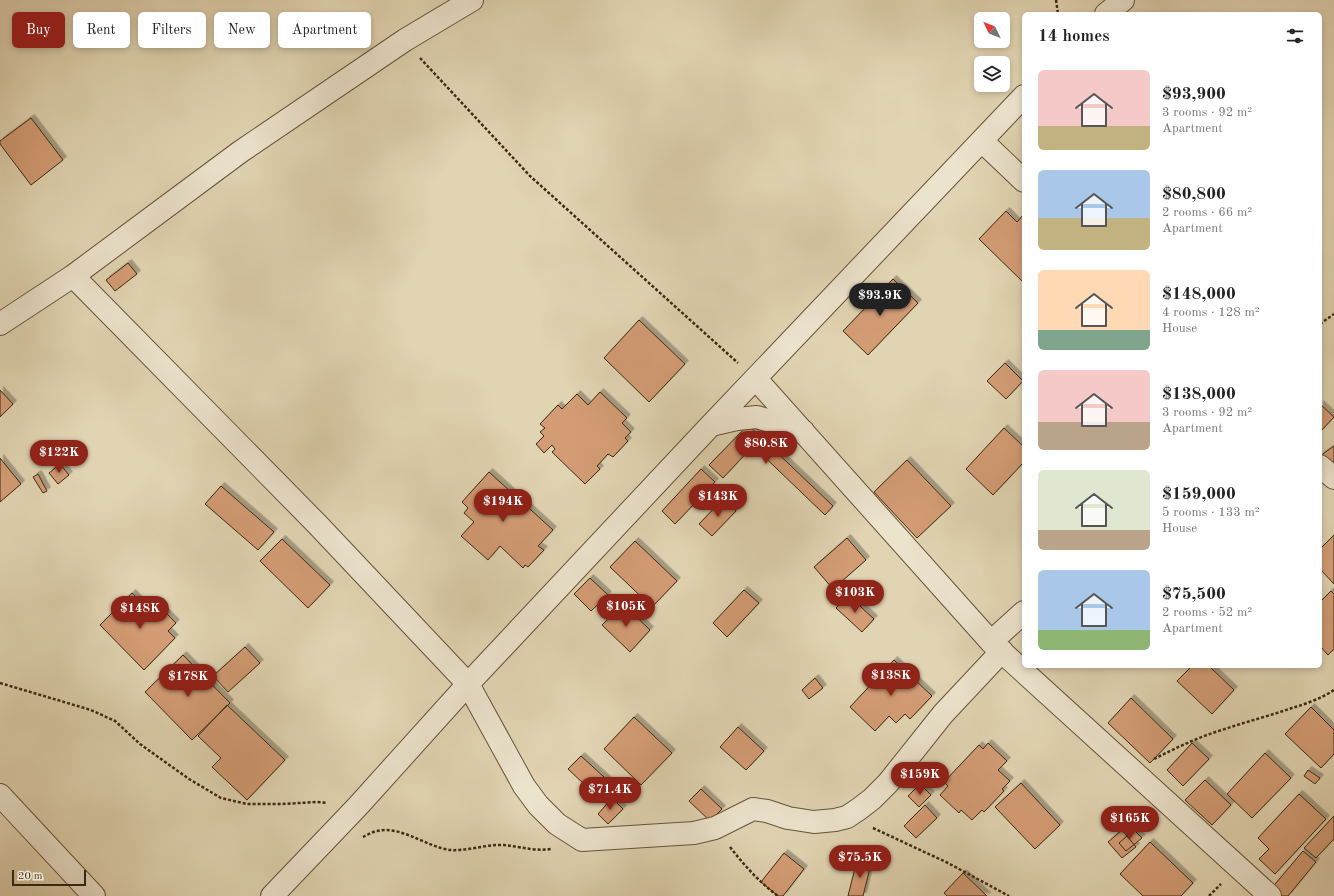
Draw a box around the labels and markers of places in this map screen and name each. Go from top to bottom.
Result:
pin: $93.9K [847,283,913,317]
pin: $80.8K [733,431,799,465]
pin: $122K [31,440,87,474]
pin: $143K [690,484,746,518]
pin: $194K [475,489,531,523]
pin: $103K [827,580,883,614]
pin: $105K [598,594,654,628]
pin: $148K [112,596,168,630]
pin: $138K [863,663,919,697]
pin: $178K [160,664,216,698]
pin: $159K [892,762,948,796]
pin: $71.4K [577,777,643,811]
pin: $165K [1102,806,1158,840]
pin: $75.5K [827,845,893,879]

